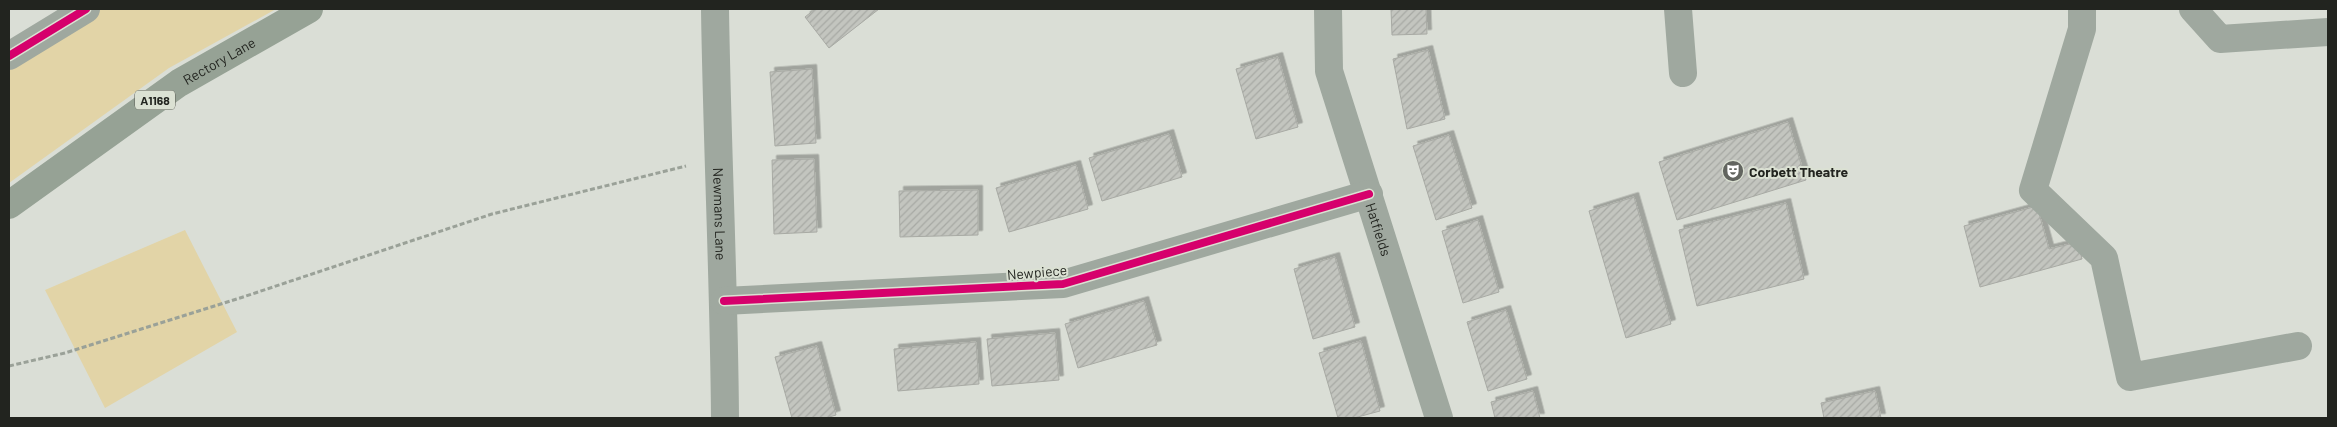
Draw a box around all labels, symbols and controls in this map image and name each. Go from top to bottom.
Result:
street label: Rectory Lane [180,33,258,88]
road number: A1168 [135,90,175,110]
theatre icon: Corbett Theatre [1721,159,1745,183]
place label: Corbett Theatre [1749,163,1849,180]
street label: Newmans Lane [710,167,730,261]
street label: Hatfields [1363,200,1396,258]
street label: Newpiece [1006,261,1068,283]

